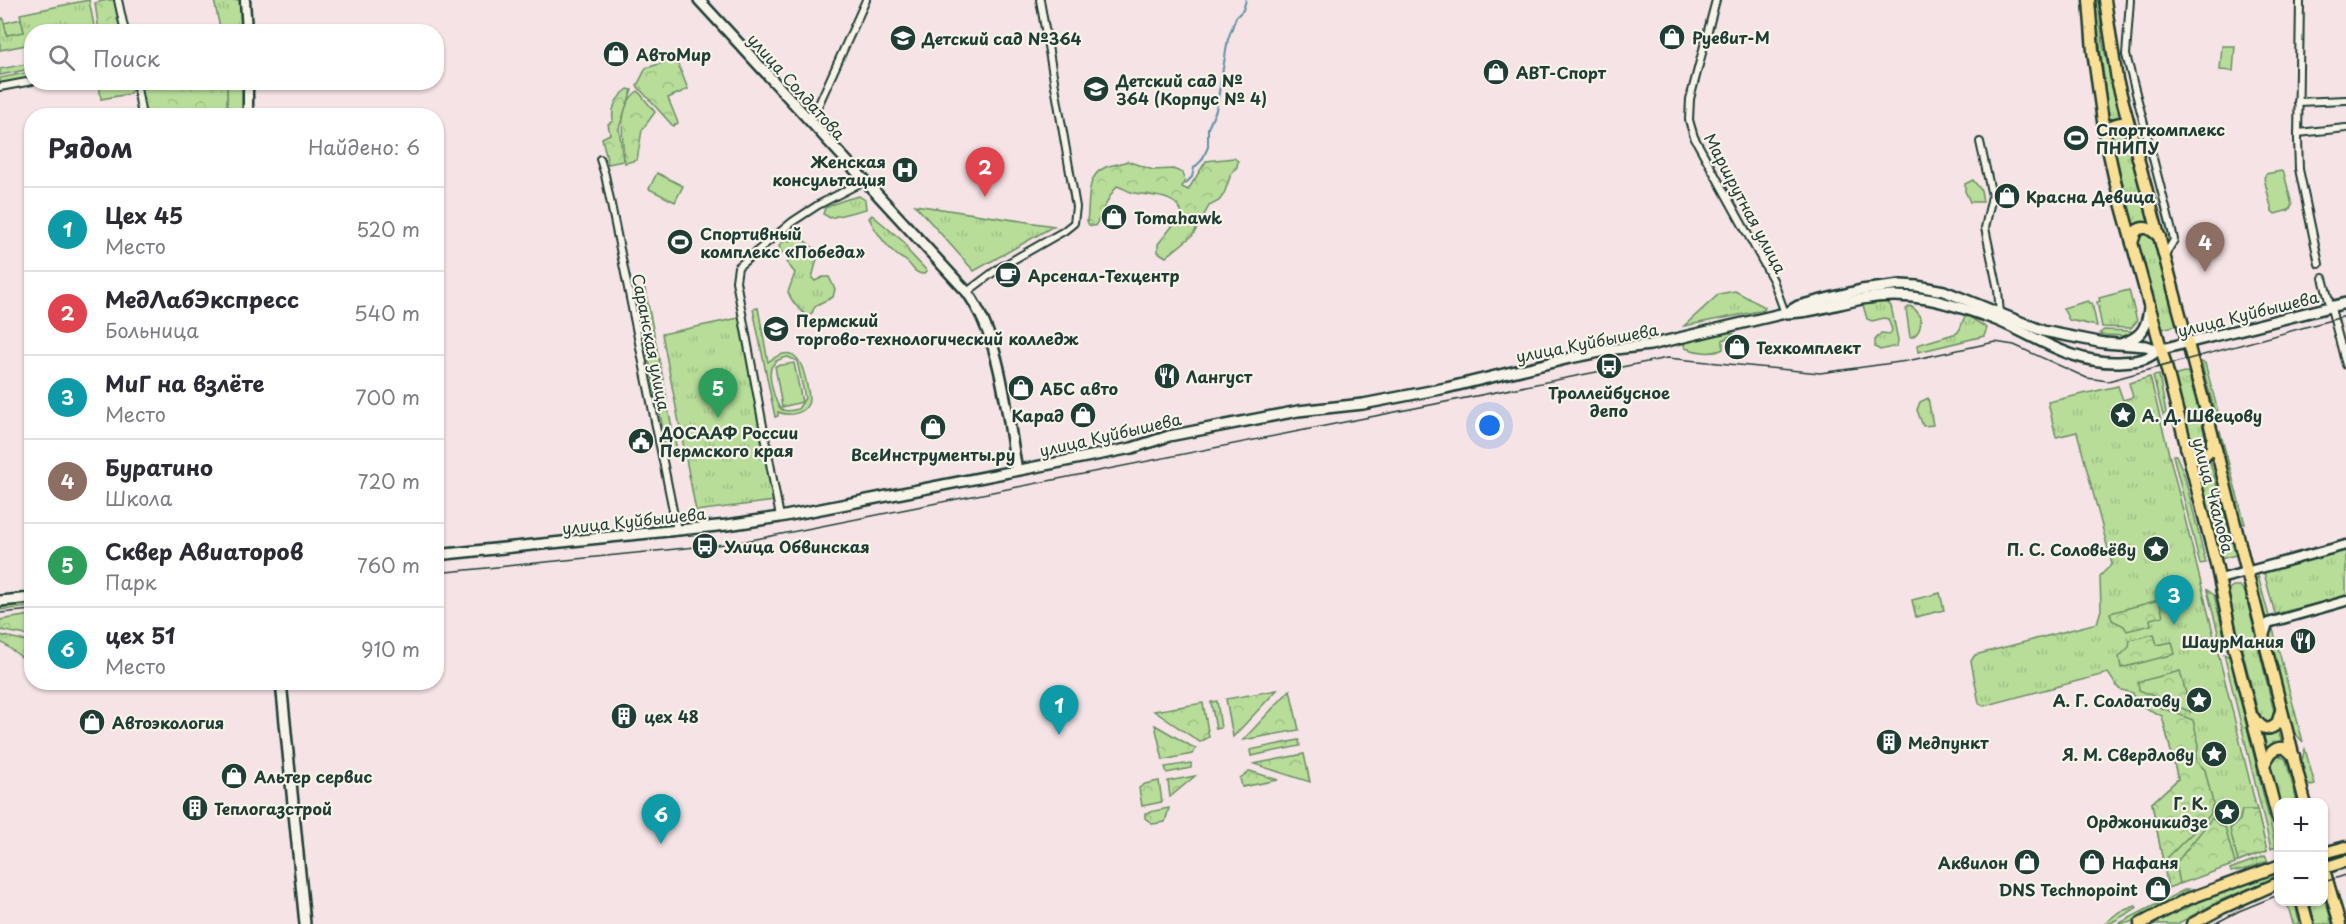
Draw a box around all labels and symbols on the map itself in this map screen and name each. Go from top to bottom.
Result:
shop icon: Руевит-М [1657,22,1687,52]
school or university icon: Детский сад №364 [888,23,918,53]
place label: Руевит-М [1692,25,1770,49]
place label: Детский сад №364 [921,26,1081,50]
street label: улица Солдатова [743,27,852,145]
shop icon: АвтоМир [601,39,631,69]
place label: АвтоМир [636,42,711,66]
shop icon: АВТ-Спорт [1481,57,1511,87]
place label: АВТ-Спорт [1516,60,1607,84]
place label: Детский сад № 364 (Корпус № 4) [1115,68,1267,110]
school or university icon: Детский сад № 364 (Корпус № 4) [1081,74,1111,104]
place label: Спорткомплекс ПНИПУ [2096,117,2225,159]
sports icon: Спорткомплекс ПНИПУ [2061,123,2091,153]
street label: Маршрутная улица [1699,129,1793,277]
pin: 2 [966,148,1004,197]
place label: Женская консультация [772,149,886,191]
hospital icon: Женская консультация [890,155,920,185]
shop icon: Красна Девица [1992,181,2022,211]
place label: Красна Девица [2026,184,2155,208]
shop icon: Tomahawk [1099,202,1129,232]
place label: Tomahawk [1134,205,1222,229]
place label: Спортивный комплекс «Победа» [700,221,865,263]
pin: 4 [2186,222,2224,272]
sports icon: Спортивный комплекс «Победа» [665,227,695,257]
cafe icon: Арсенал-Техцентр [993,260,1023,290]
place label: Арсенал-Техцентр [1028,263,1179,287]
street label: Саранская улица [627,271,677,413]
street label: улица Куйбышева [2175,284,2321,342]
place label: Пермский торгово-технологический колледж [796,308,1079,350]
school or university icon: Пермский торгово-технологический колледж [761,314,791,344]
street label: улица Куйбышева [1514,316,1660,368]
shop icon: Техкомплект [1722,332,1752,362]
place label: Техкомплект [1756,335,1862,359]
bus stop icon: Троллейбусное депо [1594,351,1624,381]
restaurant icon: Лангуст [1152,361,1182,391]
place label: Лангуст [1186,364,1253,388]
pin: 5 [698,368,738,418]
shop icon: АБС авто [1006,373,1036,403]
place label: АБС авто [1039,376,1119,400]
place label: Троллейбусное депо [1548,380,1670,422]
shop icon: Карад [1068,400,1098,430]
place icon: А. Д. Швецову [2108,400,2138,430]
place label: Карад [1011,403,1064,427]
place label: А. Д. Швецову [2142,403,2262,427]
street label: улица Куйбышева [1037,406,1183,462]
your location [1475,411,1504,440]
shop icon: ВсеИнструменты.ру [918,412,948,442]
place label: ДОСААФ России Пермского края [659,420,798,462]
public building icon: ДОСААФ России Пермского края [626,426,656,456]
street label: улица Чкалова [2187,435,2241,555]
place label: ВсеИнструменты.ру [851,442,1015,466]
street label: улица Куйбышева [561,500,707,540]
bus stop icon: Улица Обвинская [690,531,720,561]
place label: Улица Обвинская [723,534,870,558]
place icon: П. С. Соловьёву [2141,534,2171,564]
place label: П. С. Соловьёву [2007,537,2136,561]
pin: 3 [2154,576,2194,625]
restaurant icon: ШаурМания [2288,626,2318,656]
place label: ШаурМания [2182,629,2284,653]
place icon: А. Г. Солдатову [2184,685,2214,715]
pin: 1 [1040,686,1078,735]
place label: А. Г. Солдатову [2053,688,2180,712]
building icon: цех 48 [609,701,639,731]
place label: цех 48 [644,704,699,728]
shop icon: Автоэкология [77,707,107,737]
place label: Автоэкология [112,710,224,734]
building icon: Медпункт [1874,727,1904,757]
place label: Медпункт [1908,730,1989,754]
place icon: Я. М. Свердлову [2199,739,2229,769]
place label: Я. М. Свердлову [2061,742,2194,766]
shop icon: Альтер сервис [219,761,249,791]
place label: Альтер сервис [253,764,372,788]
place label: Г. К. Орджоникидзе [2086,791,2208,833]
building icon: Теплогазстрой [180,793,210,823]
pin: 6 [642,794,680,844]
place label: Теплогазстрой [214,796,332,820]
place icon: Г. К. Орджоникидзе [2212,797,2242,827]
shop icon: Аквилон [2012,847,2042,877]
shop icon: Нафаня [2077,847,2107,877]
place label: Аквилон [1938,850,2008,874]
place label: Нафаня [2112,850,2179,874]
shop icon: DNS Technopoint [2143,874,2173,904]
place label: DNS Technopoint [1999,877,2138,901]

